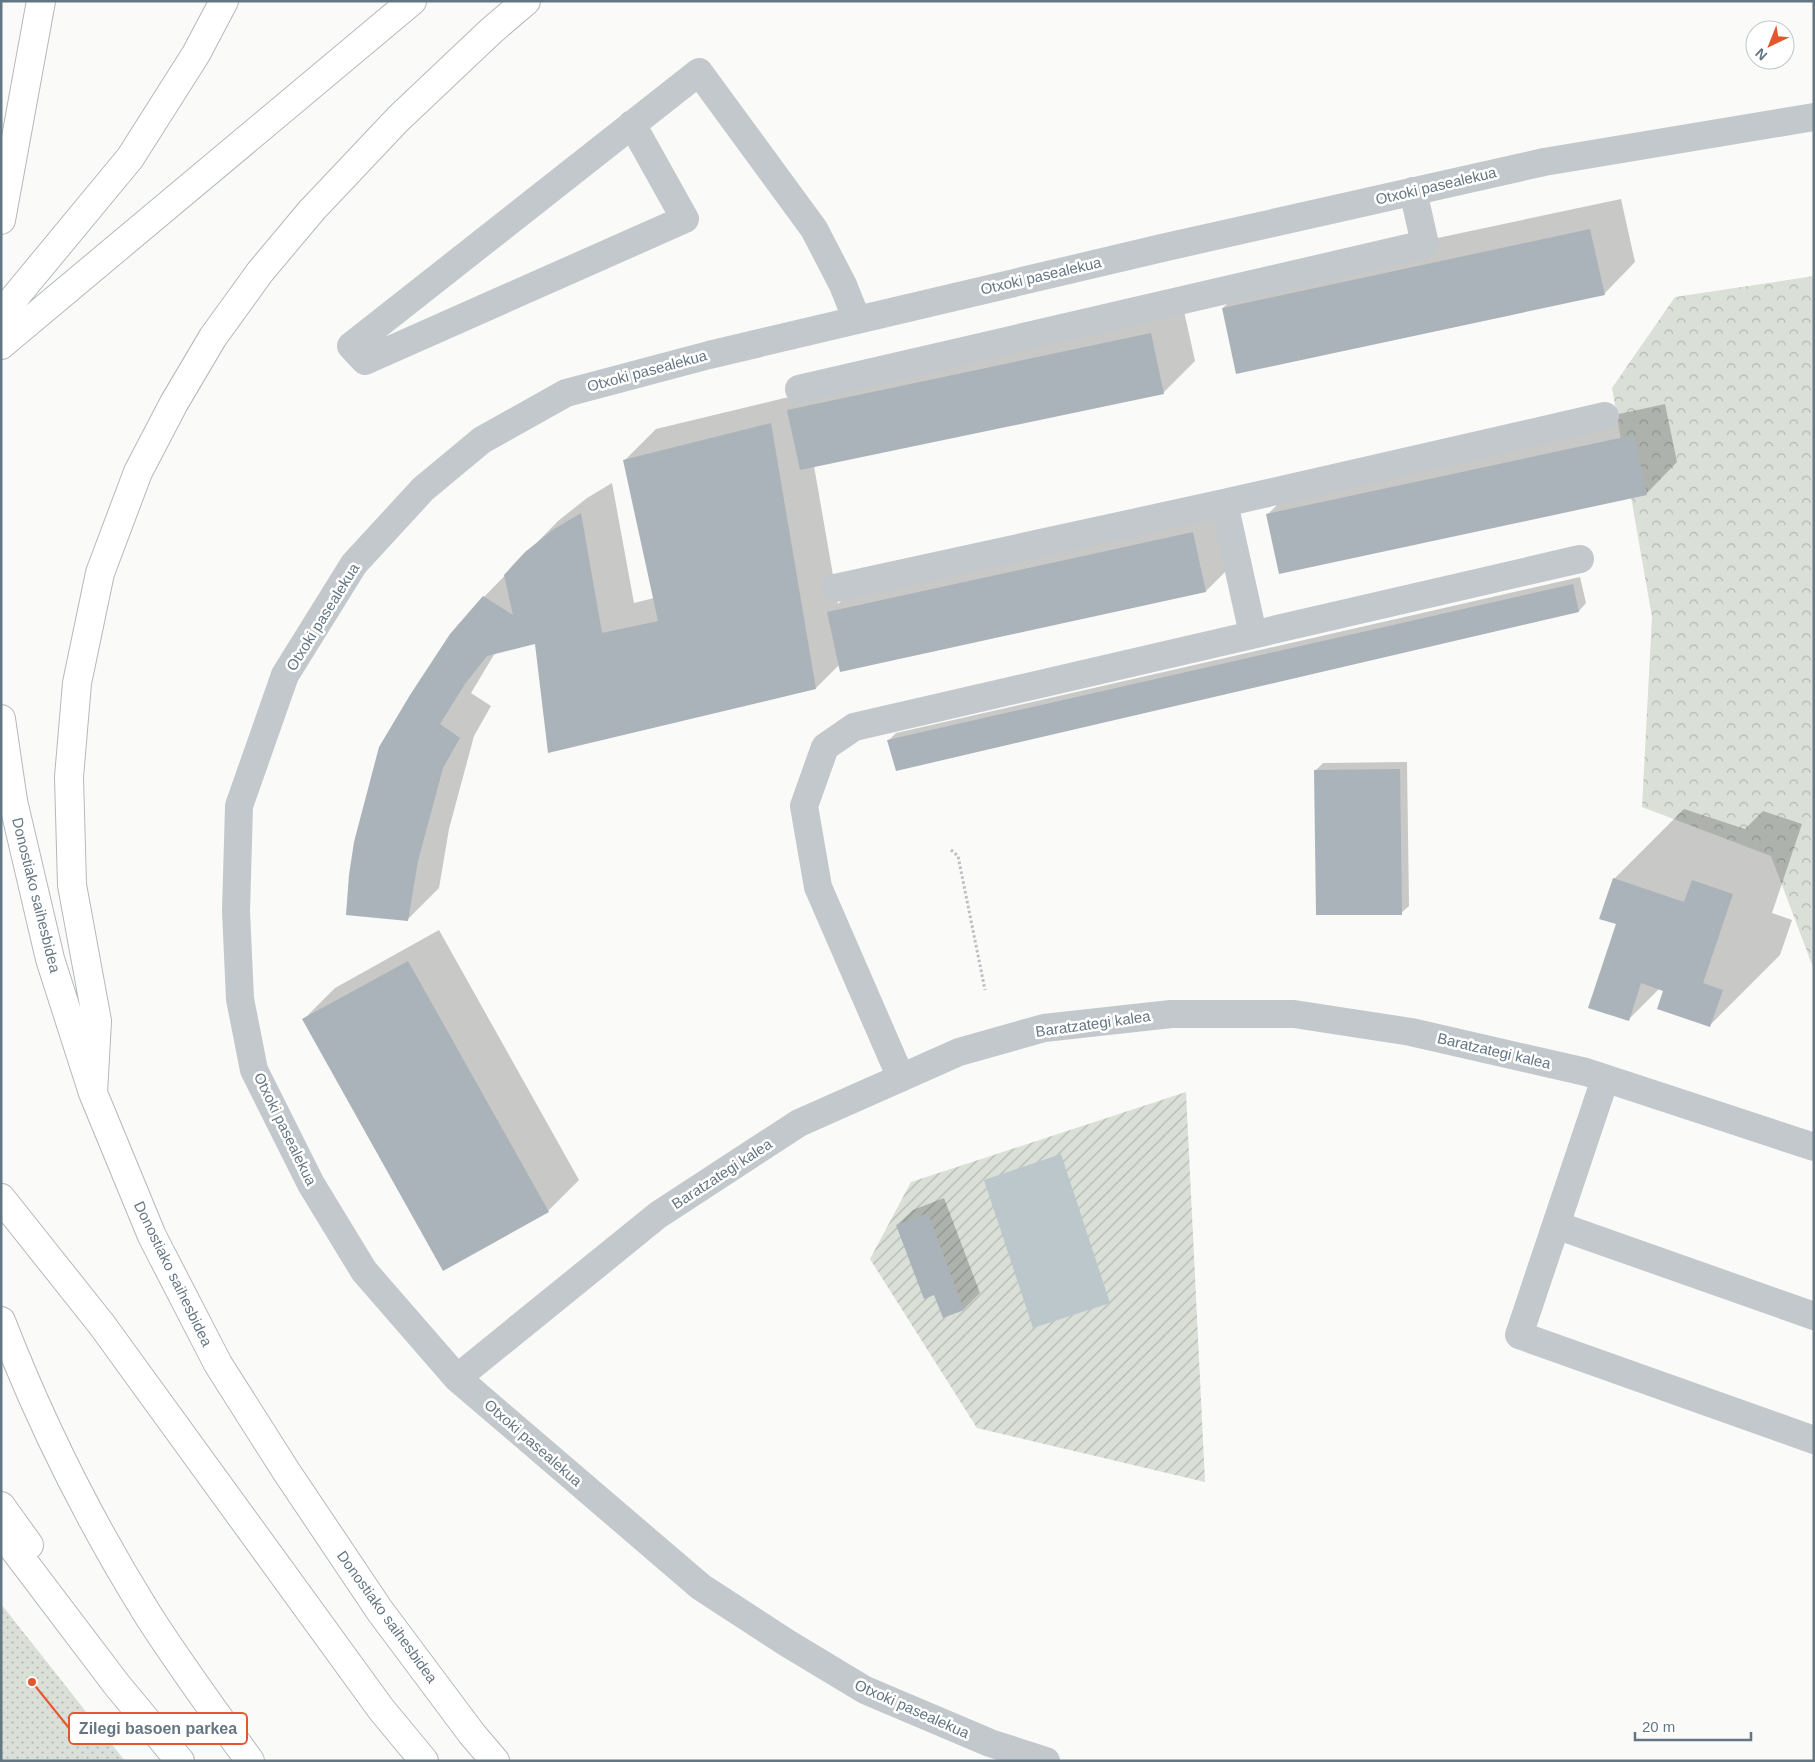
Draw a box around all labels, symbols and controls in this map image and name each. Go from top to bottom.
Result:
north arrow [1745,20,1795,70]
text: N [1752,45,1770,64]
street label: Otxoki pasealekua [1374,163,1499,208]
street label: Otxoki pasealekua [979,253,1104,298]
street label: Otxoki pasealekua [585,346,709,395]
street label: Otxoki pasealekua [283,559,363,674]
street label: Donostiako saihesbidea [9,816,64,975]
street label: Baratzategi kalea [1034,1007,1152,1040]
street label: Baratzategi kalea [1436,1029,1553,1072]
street label: Otxoki pasealekua [251,1070,320,1189]
street label: Baratzategi kalea [668,1135,776,1212]
street label: Donostiako saihesbidea [131,1198,216,1350]
street label: Otxoki pasealekua [481,1396,586,1490]
street label: Donostiako saihesbidea [334,1547,441,1687]
street label: Otxoki pasealekua [852,1676,973,1742]
scale bar [1635,1710,1751,1742]
callout: Zilegi basoen parkea [69,1713,247,1744]
text: 20 m [1642,1718,1675,1735]
text: Zilegi basoen parkea [79,1720,237,1737]

